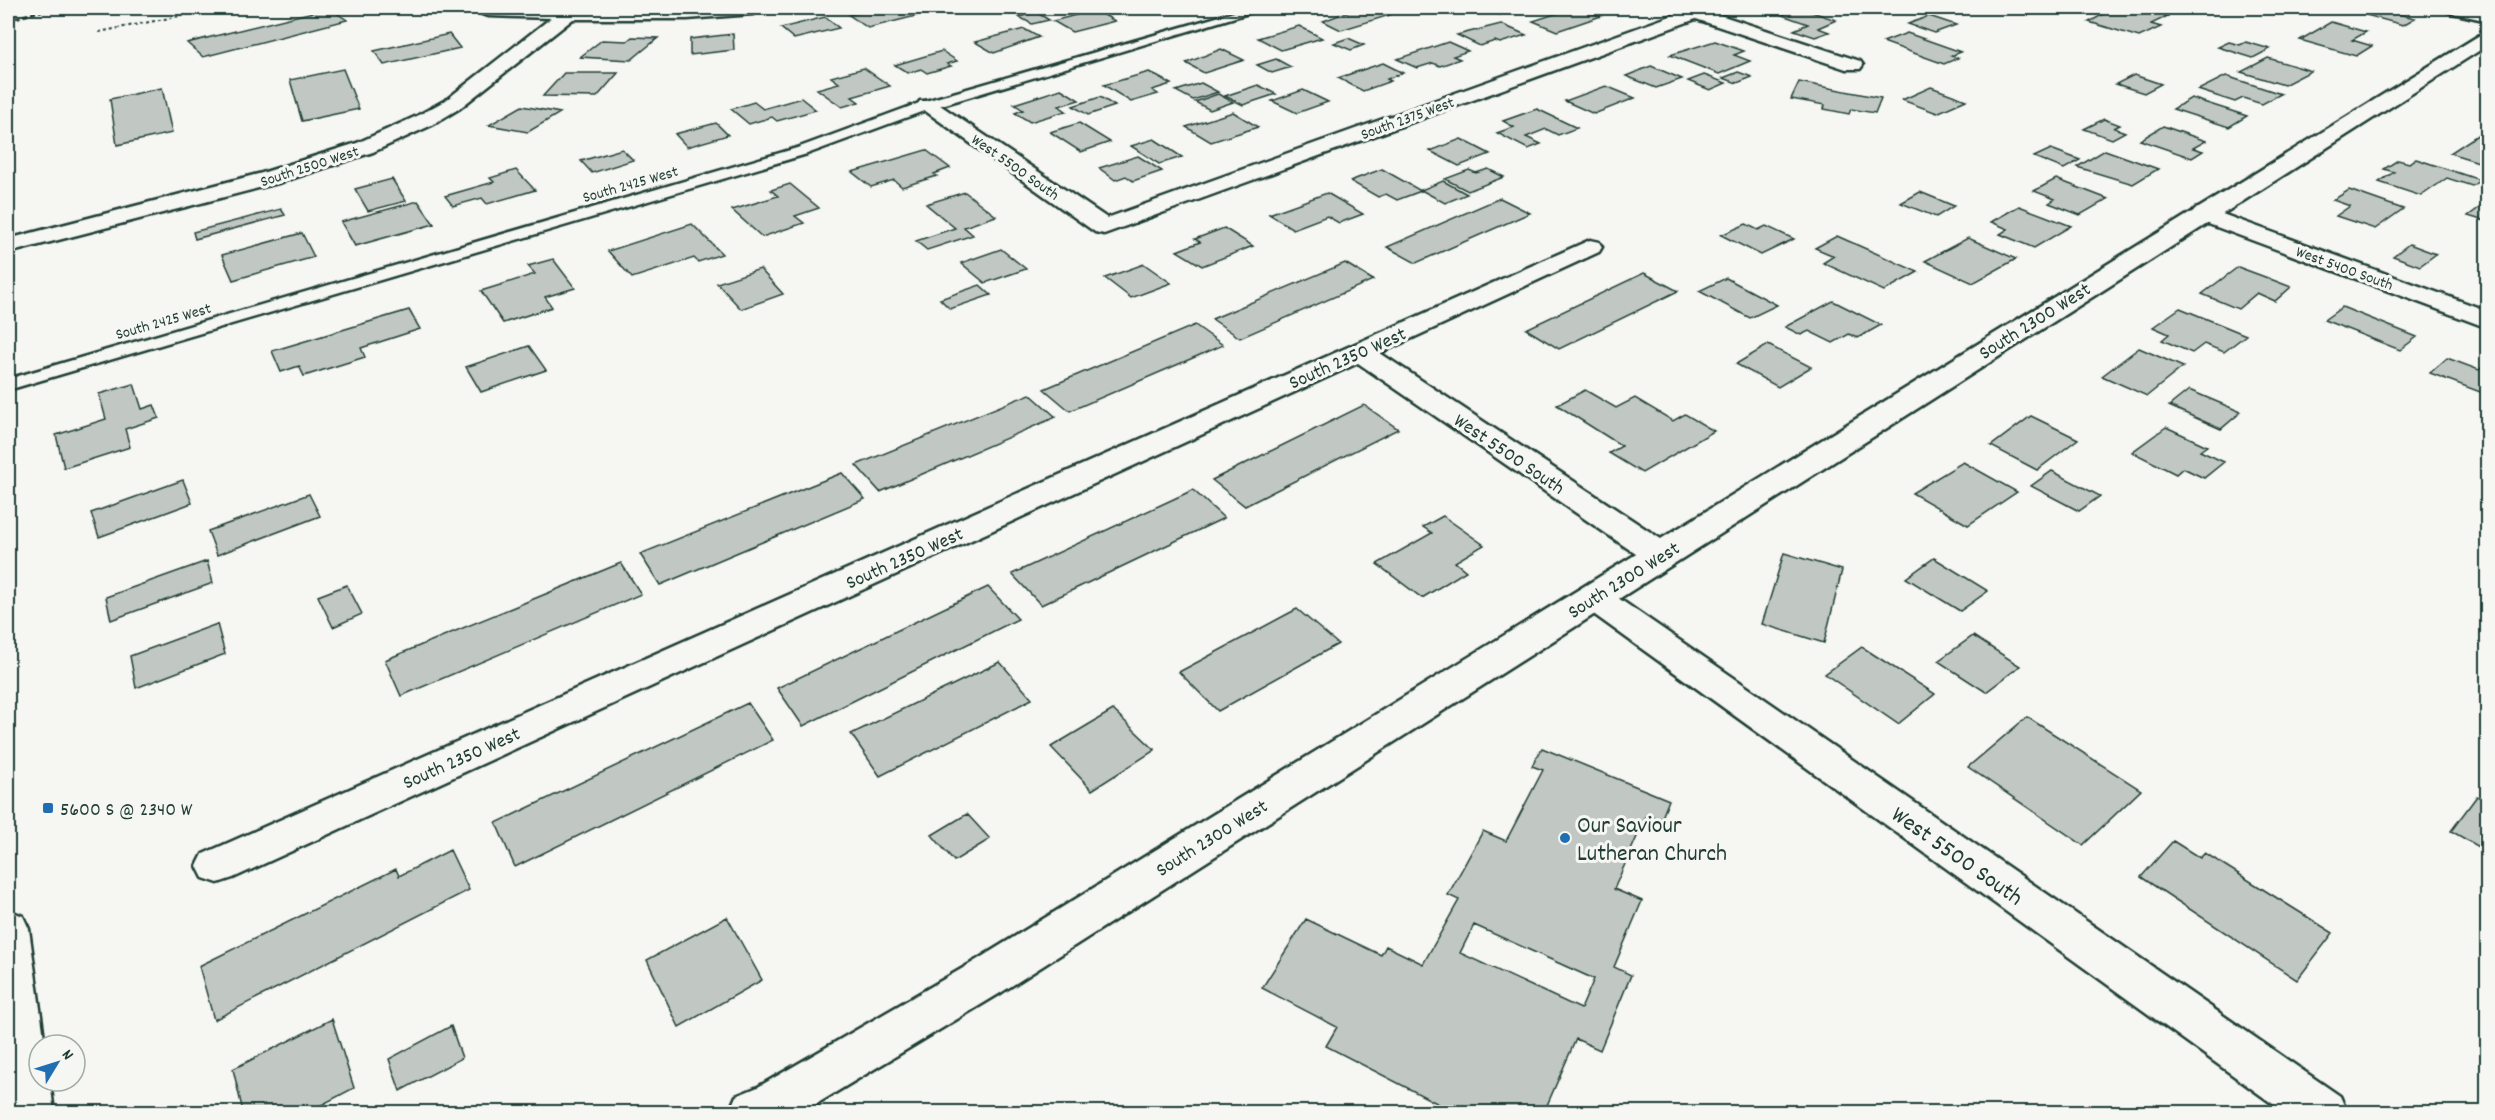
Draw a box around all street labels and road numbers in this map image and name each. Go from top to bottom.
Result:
street label: South 2375 West [1358,92,1458,147]
street label: West 5500 South [966,129,1063,207]
street label: South 2500 West [258,141,362,194]
street label: South 2425 West [580,161,681,210]
street label: West 5400 South [2292,241,2396,298]
street label: South 2300 West [1974,277,2097,368]
street label: South 2425 West [113,298,214,347]
street label: South 2350 West [1285,321,1411,398]
street label: West 5500 South [1447,408,1569,503]
street label: South 2350 West [842,521,968,598]
street label: South 2300 West [1563,536,1686,627]
street label: South 2350 West [399,721,525,798]
street label: South 2300 West [1151,794,1274,885]
street label: West 5500 South [1883,799,2029,916]

